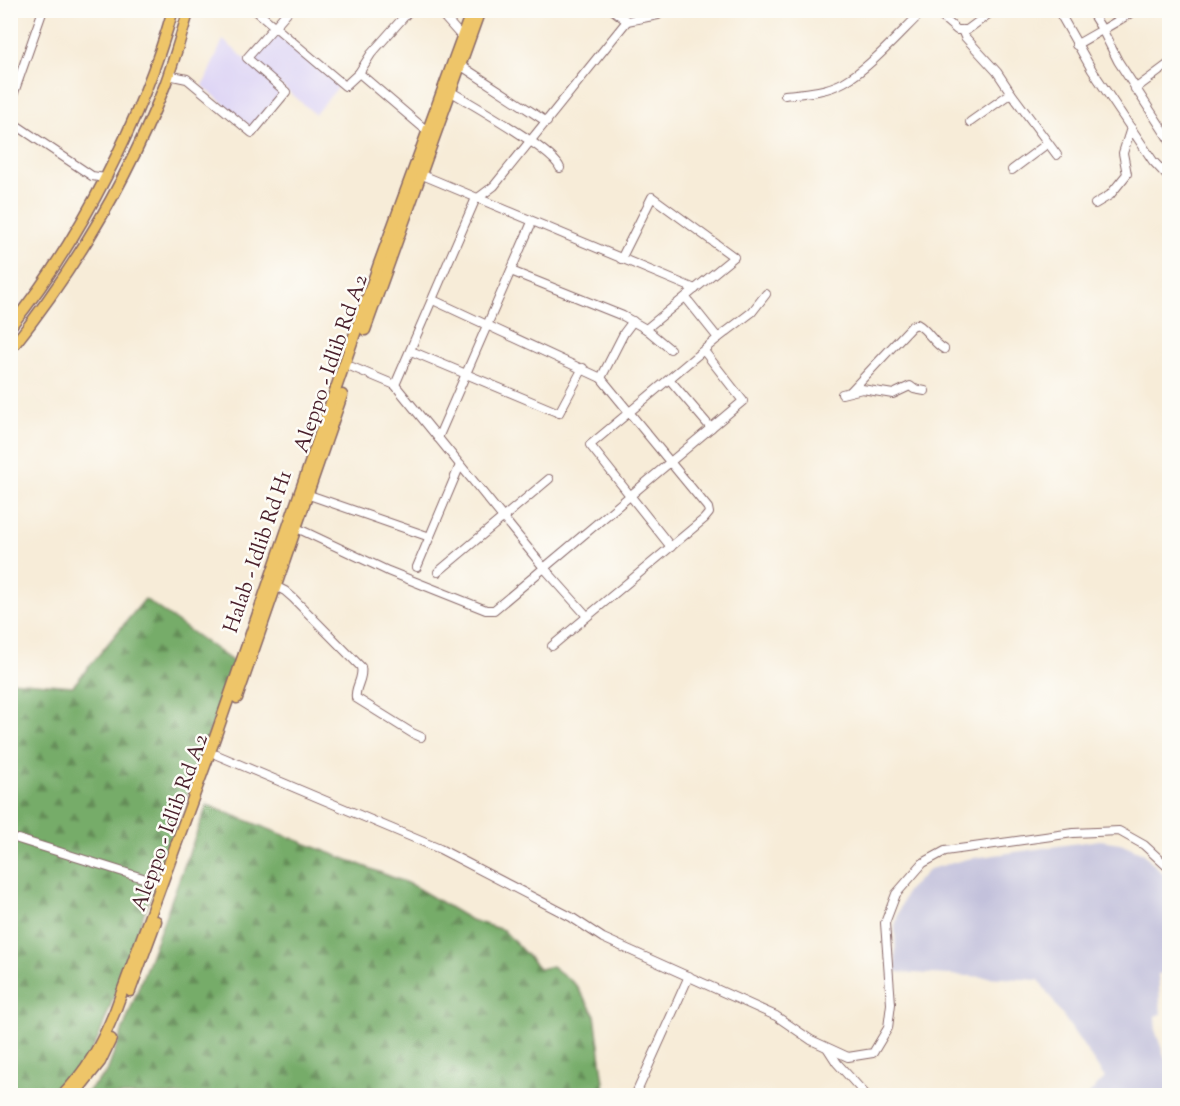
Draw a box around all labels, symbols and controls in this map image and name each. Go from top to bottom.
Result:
street label: Aleppo - Idlib Rd A2 [287,271,377,457]
street label: Halab - Idlib Rd H1 [217,467,301,637]
street label: Aleppo - Idlib Rd A2 [125,730,217,916]

